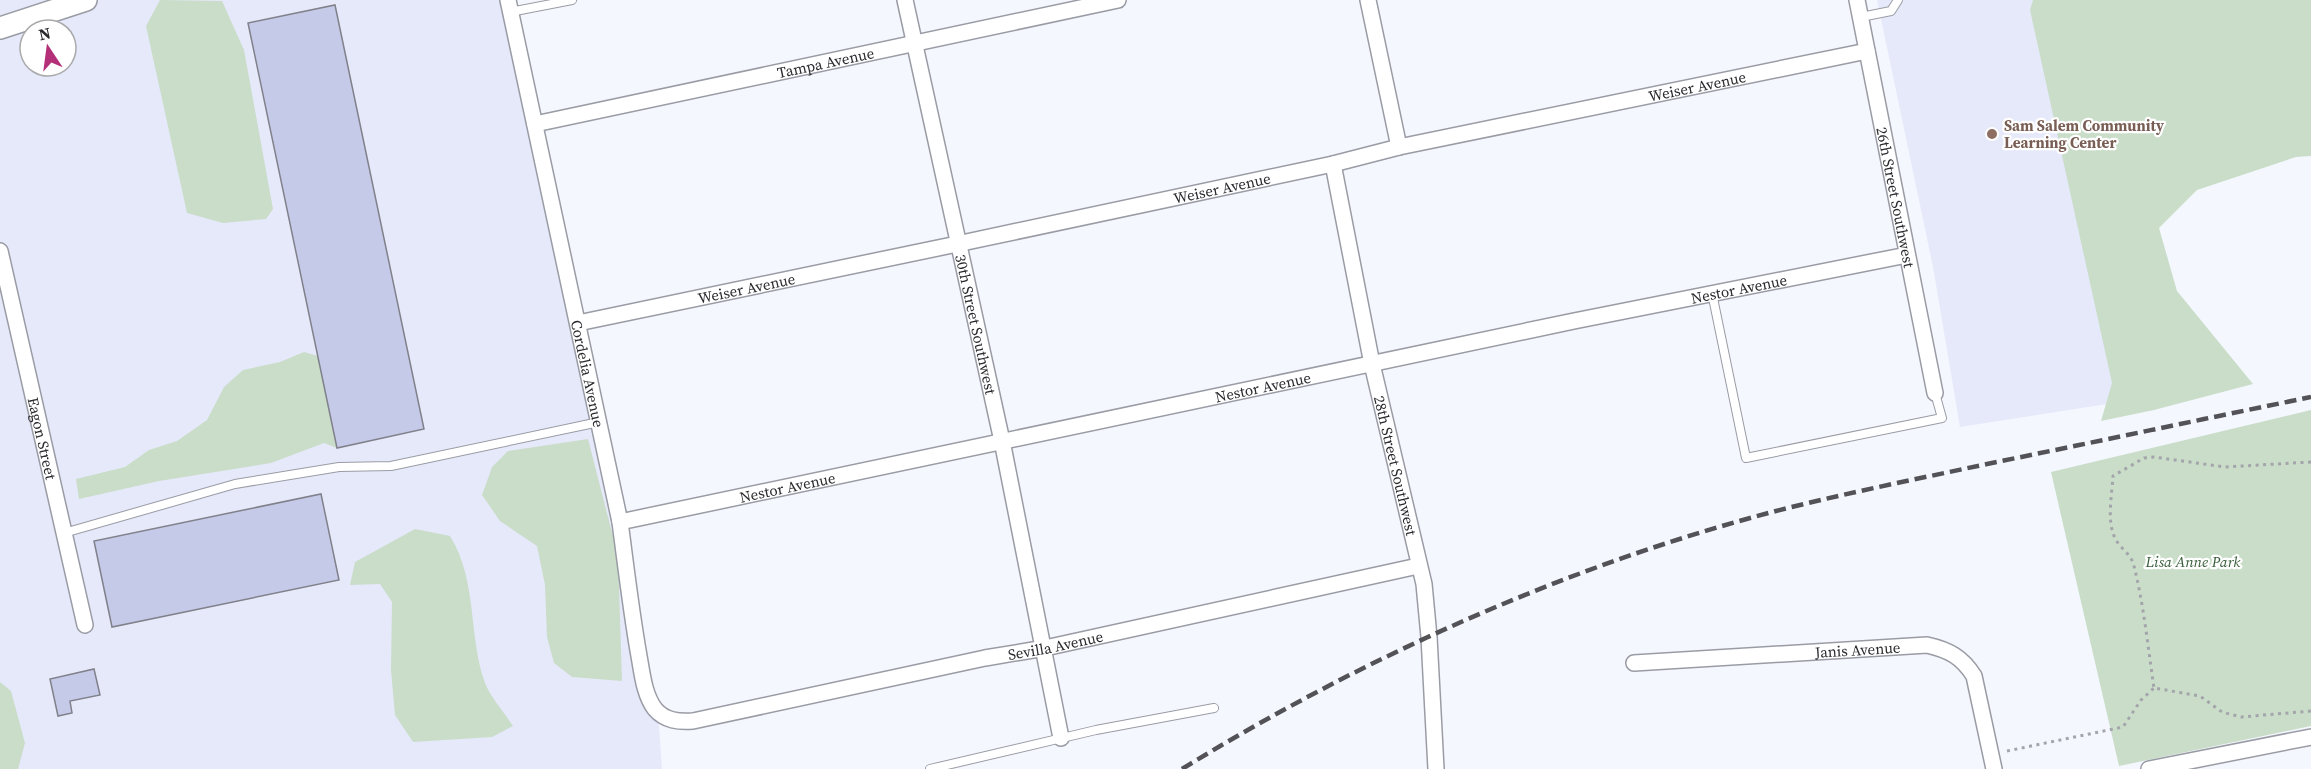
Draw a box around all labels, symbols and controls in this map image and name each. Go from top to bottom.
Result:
north arrow [18,18,78,78]
text: N [36,21,53,45]
street label: Tampa Avenue [775,42,876,83]
street label: Weiser Avenue [1647,66,1748,106]
place label: Sam Salem Community Learning Center [2004,115,2164,153]
street label: 26th Street Southwest [1872,125,1920,269]
marker: Sam Salem Community Learning Center [1985,127,1999,141]
street label: Weiser Avenue [1171,167,1273,208]
street label: 30th Street Southwest [951,252,1002,396]
street label: Weiser Avenue [696,267,797,308]
street label: Nestor Avenue [1689,269,1789,308]
street label: Cordelia Avenue [566,318,610,429]
street label: Nestor Avenue [1213,366,1313,407]
street label: 28th Street Southwest [1369,393,1423,538]
street label: Eagon Street [23,395,62,482]
street label: Nestor Avenue [738,466,837,507]
park label: Lisa Anne Park [2145,551,2241,572]
street label: Sevilla Avenue [1006,625,1105,665]
street label: Janis Avenue [1813,636,1901,662]

